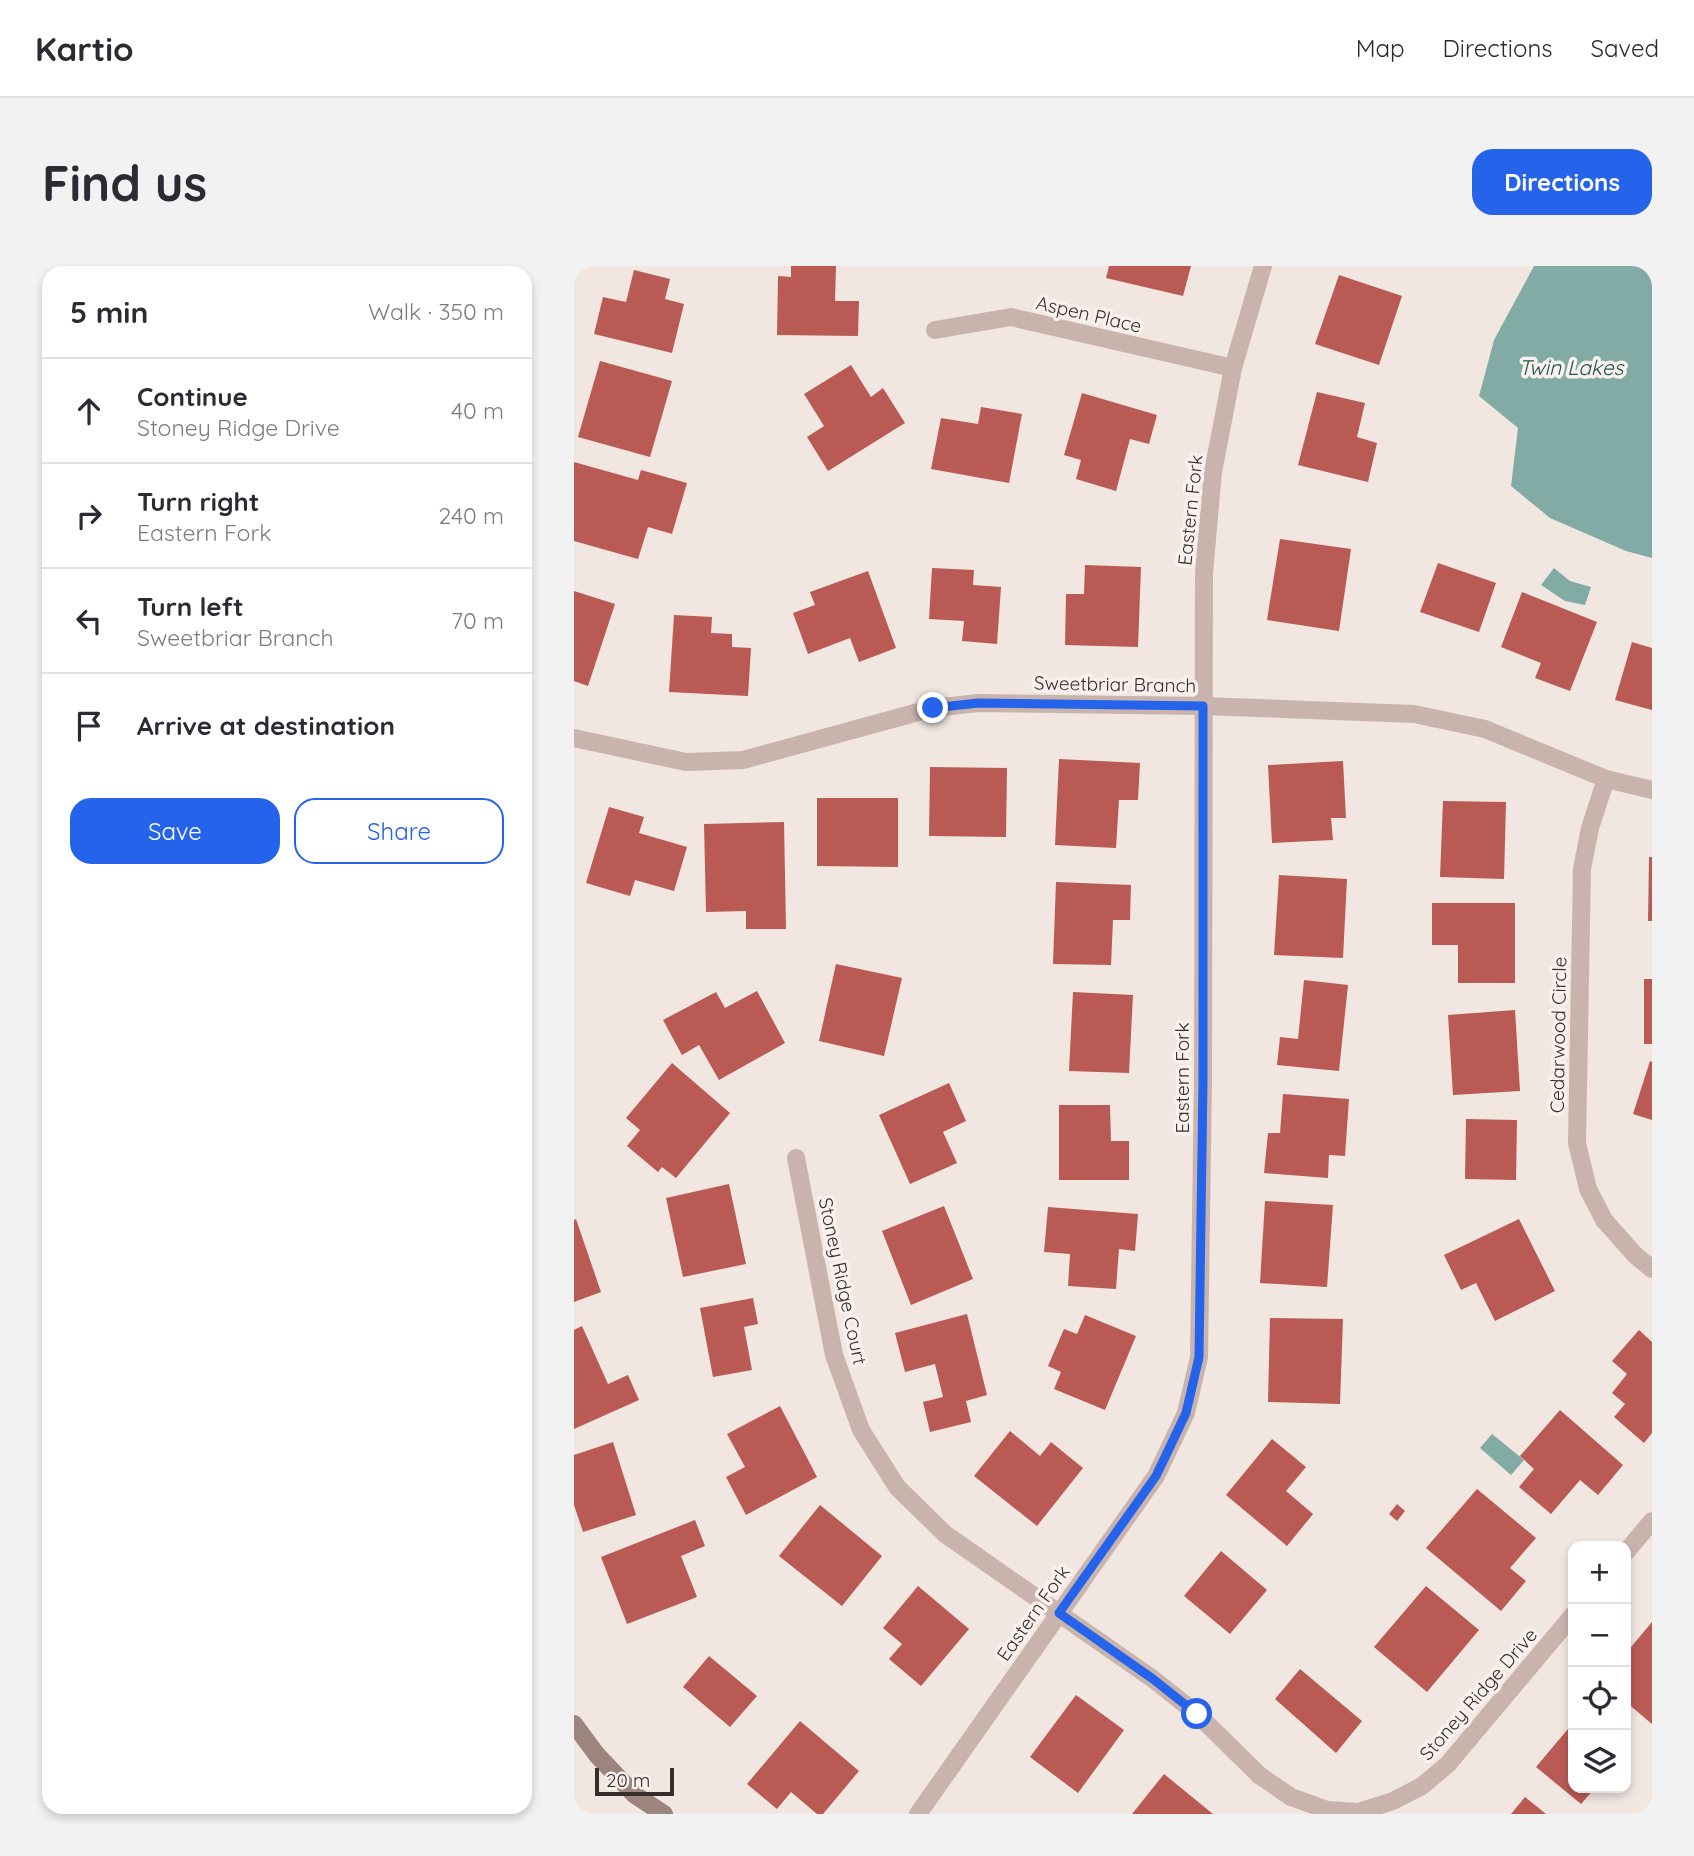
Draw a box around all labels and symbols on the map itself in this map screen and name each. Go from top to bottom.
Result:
street label: Aspen Place [1034,290,1144,338]
water label: Twin Lakes [1519,354,1624,380]
street label: Eastern Fork [1172,453,1208,567]
street label: Sweetbriar Branch [1034,671,1196,697]
route end [917,692,948,723]
street label: Cedarwood Circle [1545,957,1571,1113]
street label: Eastern Fork [1170,1022,1194,1134]
street label: Stoney Ridge Court [814,1195,872,1367]
street label: Eastern Fork [991,1561,1075,1665]
street label: Stoney Ridge Drive [1414,1623,1542,1765]
route start [1181,1698,1212,1729]
scale bar [595,1765,674,1797]

